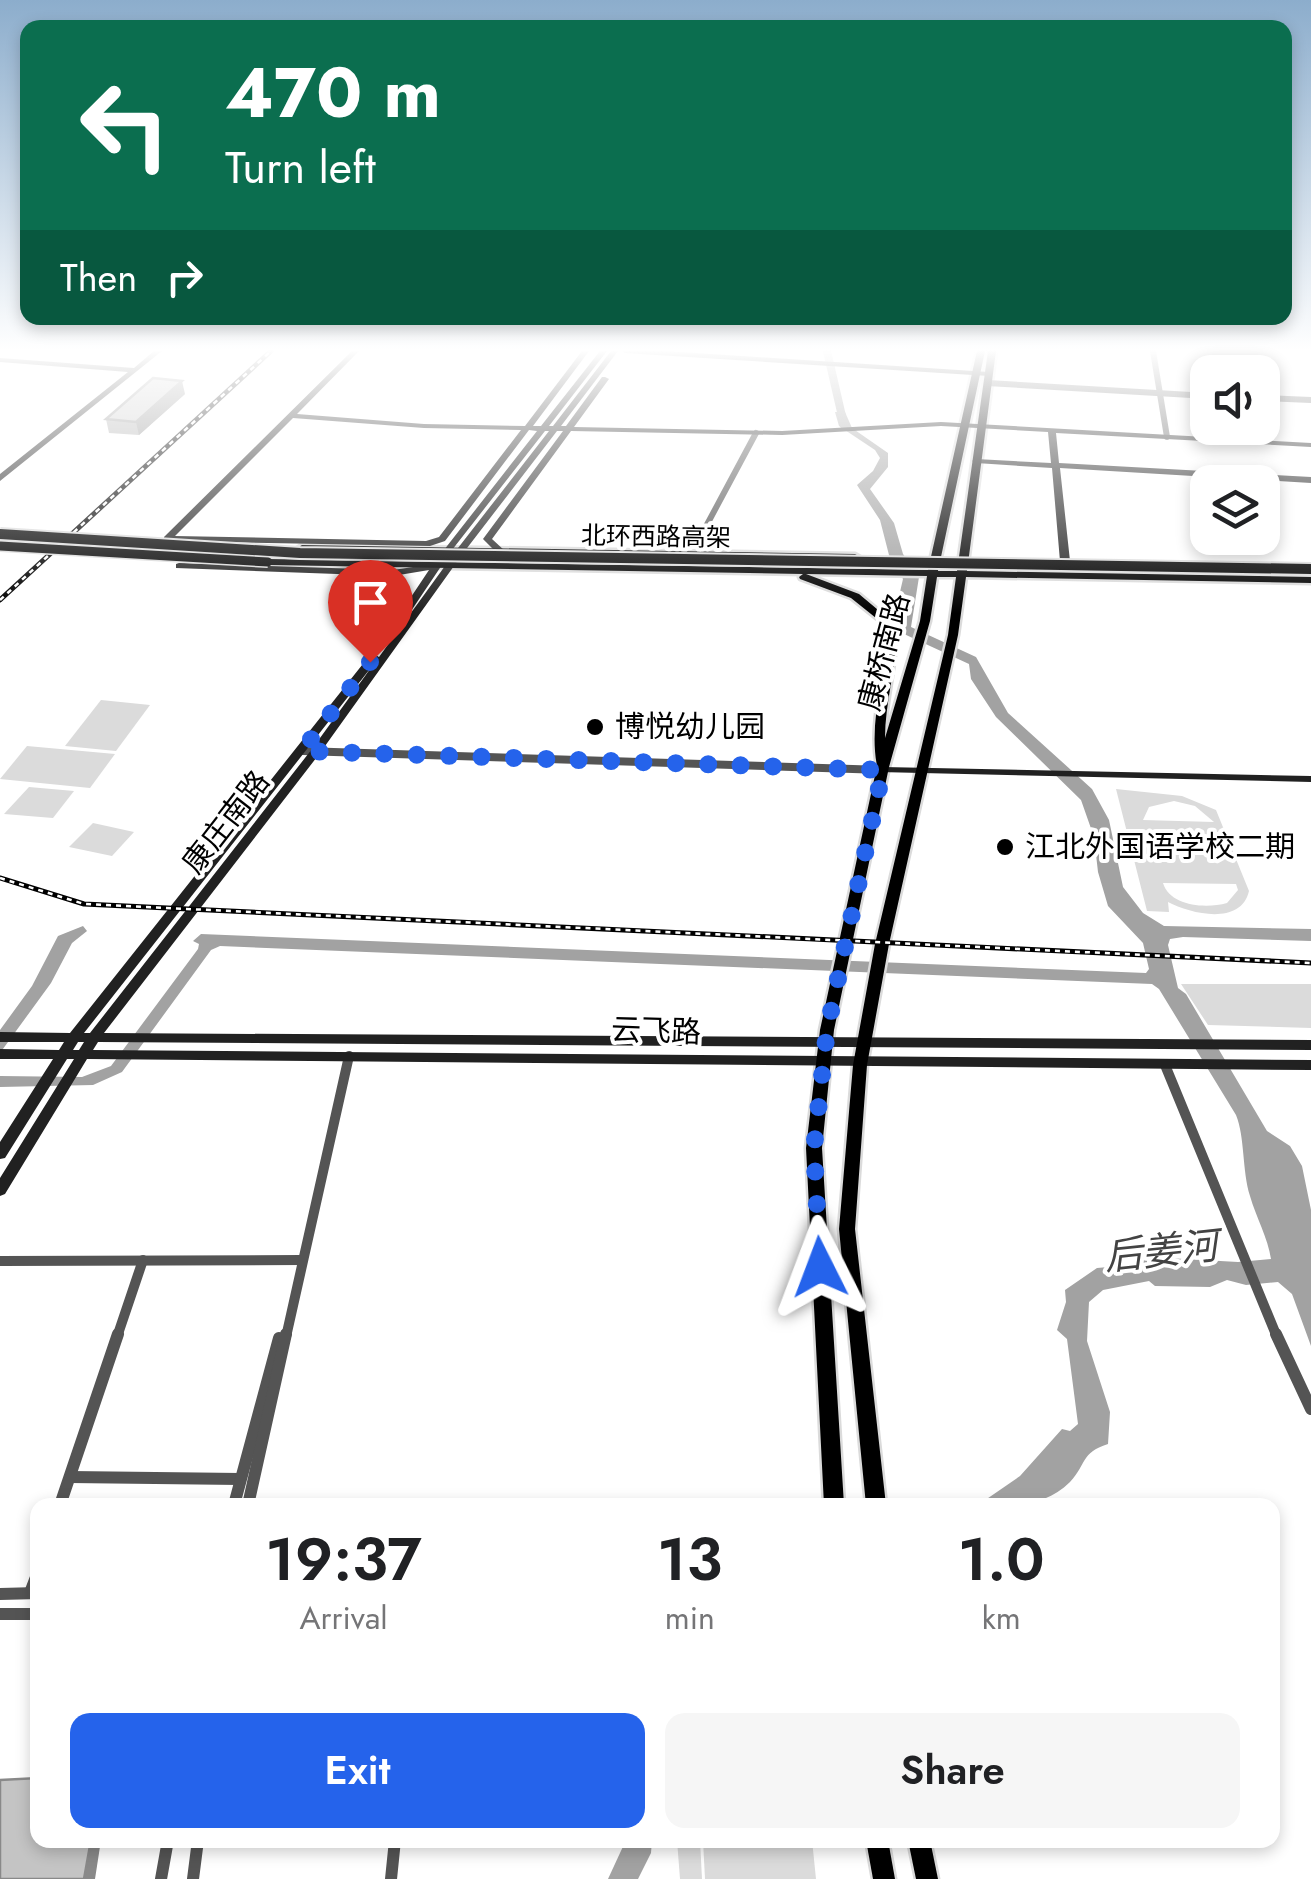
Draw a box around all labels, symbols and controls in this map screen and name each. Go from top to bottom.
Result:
text: 470 m [225,42,441,143]
icon: left [60,60,190,190]
text: Turn left [225,135,376,200]
text: Then [60,250,137,305]
icon: right [157,250,212,305]
map controls [1190,355,1280,555]
button: sound [1190,355,1280,445]
button: layers [1190,465,1280,555]
street label: 北环西路高架 [581,517,731,555]
pin [328,560,413,663]
icon: arrive [343,575,398,630]
street label: 康桥南路 [847,588,920,715]
place label: 博悦幼儿园 [615,705,765,748]
marker: 博悦幼儿园 [584,716,606,738]
street label: 康庄南路 [172,761,279,882]
place label: 江北外国语学校二期 [1025,825,1295,868]
marker: 江北外国语学校二期 [994,836,1016,858]
street label: 云飞路 [610,1007,702,1054]
position arrow [768,1215,872,1319]
water label: 后姜河 [1101,1216,1227,1284]
text: 19:37 [265,1516,422,1603]
text: 13 [657,1516,722,1603]
text: 1.0 [958,1516,1045,1603]
text: Arrival [299,1595,388,1641]
text: min [665,1595,715,1641]
text: km [982,1595,1021,1641]
button: Exit [70,1713,645,1828]
button: Share [665,1713,1240,1828]

